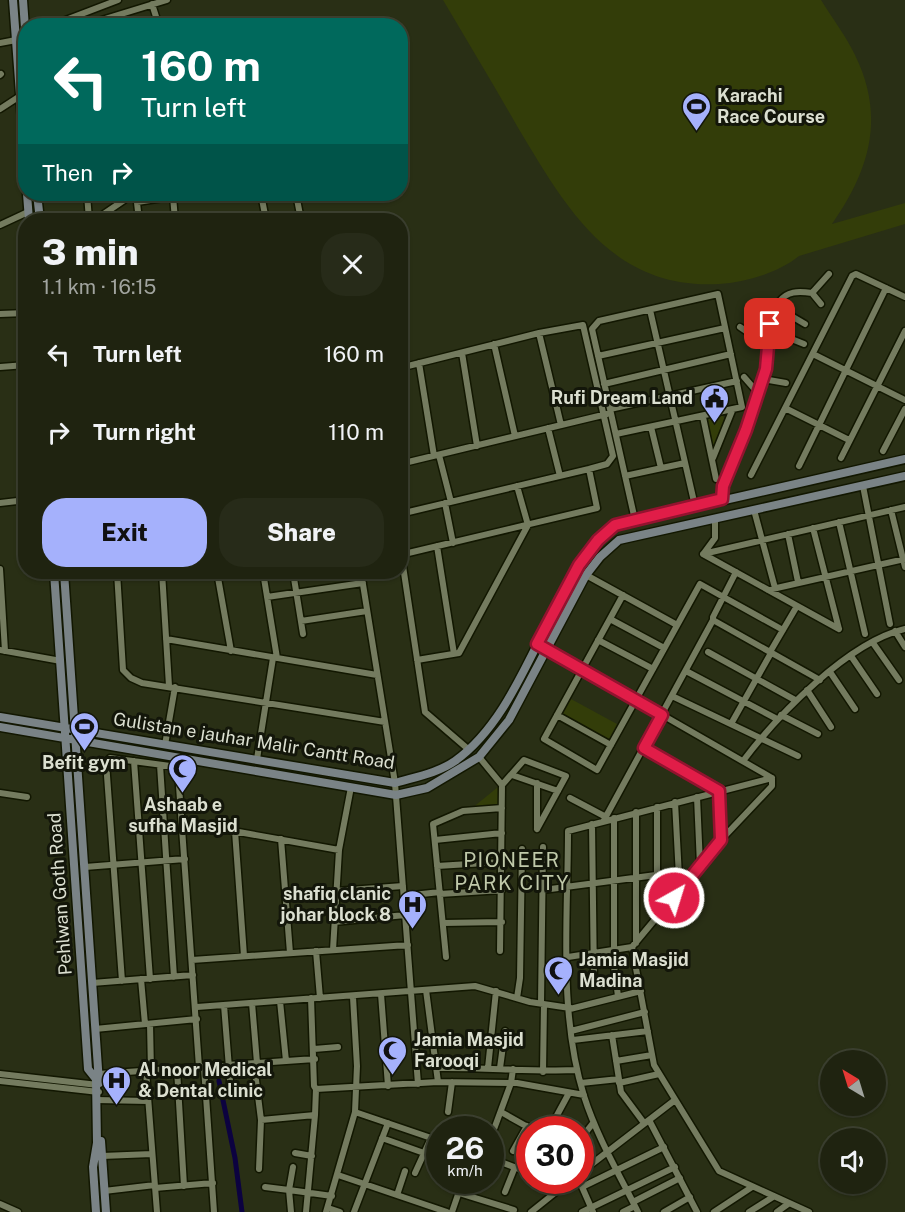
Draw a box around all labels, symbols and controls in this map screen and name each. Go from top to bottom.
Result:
text: 160 m [141,41,261,90]
icon: left [42,42,120,120]
place label: Karachi Race Course [717,85,825,127]
sports icon: Karachi Race Course [680,90,712,132]
text: Turn left [141,91,247,123]
icon: right [105,156,138,189]
text: Then [42,160,93,186]
text: 3 min [42,231,139,273]
button: close [321,233,384,296]
text: 1.1 km · 16:15 [42,275,156,299]
pin [744,298,795,349]
icon: arrive [753,307,786,340]
icon: left [42,338,75,371]
text: Turn left [93,341,182,367]
text: 160 m [324,341,384,367]
public building icon: Rufi Dream Land [698,382,730,424]
place label: Rufi Dream Land [551,387,693,408]
icon: right [42,416,75,449]
text: Turn right [93,419,196,445]
text: 110 m [328,419,384,445]
button: Exit [42,498,207,567]
button: Share [219,498,384,567]
street label: Gulistan e jauhar Malir Cantt Road [112,708,396,773]
sports icon: Befit gym [68,710,100,752]
place label: Befit gym [42,752,126,773]
mosque icon: Ashaab e sufha Masjid [167,752,199,794]
place label: Ashaab e sufha Masjid [128,794,238,836]
street label: Pehlwan Goth Road [43,812,76,976]
district label: PIONEER PARK CITY [454,848,570,895]
position arrow [642,866,706,930]
place label: shafiq clanic johar block 8 [279,883,391,925]
hospital icon: shafiq clanic johar block 8 [396,888,428,930]
place label: Jamia Masjid Madina [579,949,689,991]
mosque icon: Jamia Masjid Madina [542,954,574,996]
place label: Jamia Masjid Farooqi [414,1029,524,1071]
mosque icon: Jamia Masjid Farooqi [377,1034,409,1076]
north arrow [820,1050,886,1116]
map controls [820,1050,886,1194]
place label: Al noor Medical & Dental clinic [138,1059,272,1101]
hospital icon: Al noor Medical & Dental clinic [101,1064,133,1106]
speed limit sign: 30 [516,1116,594,1194]
button: sound [820,1128,886,1194]
text: 26 [446,1130,484,1166]
text: km/h [447,1162,483,1179]

